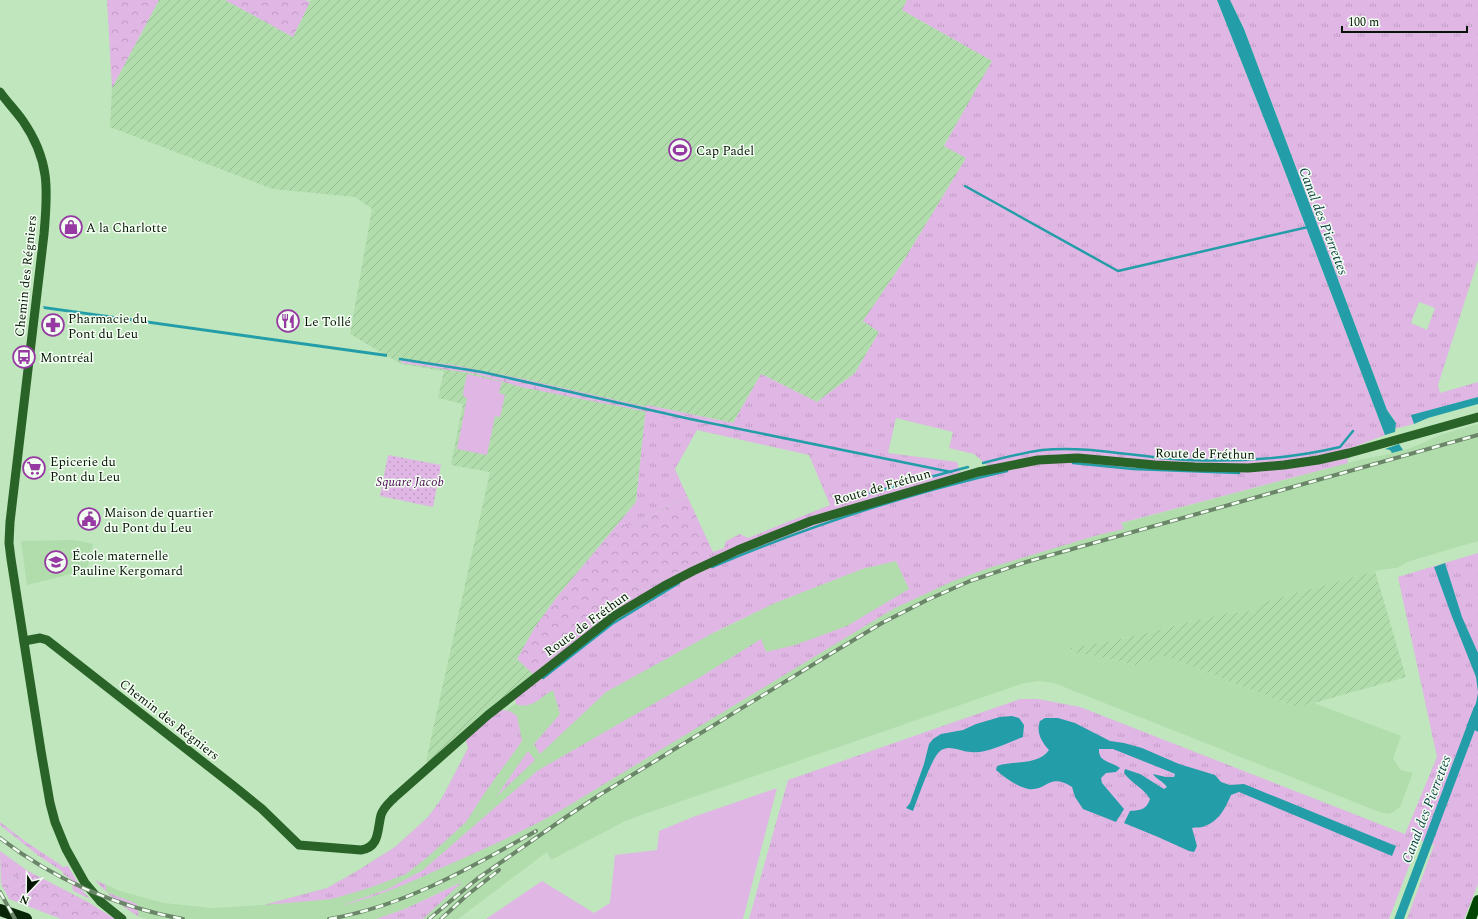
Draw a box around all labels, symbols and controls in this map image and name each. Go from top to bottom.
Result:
scale bar [1342,8,1467,34]
text: 100 m [1348,13,1379,32]
sports icon: Cap Padel [667,137,693,163]
place label: Cap Padel [696,141,754,161]
water label: Canal des Pierrettes [1293,164,1354,278]
street label: Chemin des Régniers [10,214,42,338]
shop icon: A la Charlotte [58,214,84,240]
place label: A la Charlotte [86,218,167,238]
restaurant icon: Le Tollé [275,308,301,334]
place label: Pharmacie du Pont du Leu [68,309,147,344]
pharmacy icon: Pharmacie du Pont du Leu [40,312,66,338]
place label: Le Tollé [304,312,351,332]
bus stop icon: Montréal [11,344,37,370]
place label: Montréal [40,348,94,368]
street label: Route de Fréthun [1155,443,1256,465]
place label: Epicerie du Pont du Leu [50,452,120,487]
supermarket icon: Epicerie du Pont du Leu [21,455,47,481]
street label: Route de Fréthun [831,463,933,510]
park label: Square Jacob [376,472,444,492]
place label: Maison de quartier du Pont du Leu [104,503,213,538]
public building icon: Maison de quartier du Pont du Leu [76,506,102,532]
place label: École maternelle Pauline Kergomard [72,546,183,581]
school or university icon: École maternelle Pauline Kergomard [43,549,69,575]
street label: Route de Fréthun [540,586,633,661]
street label: Chemin des Régniers [115,674,224,765]
water label: Canal des Pierrettes [1396,752,1457,866]
north arrow [8,871,48,911]
text: N [17,890,32,909]

